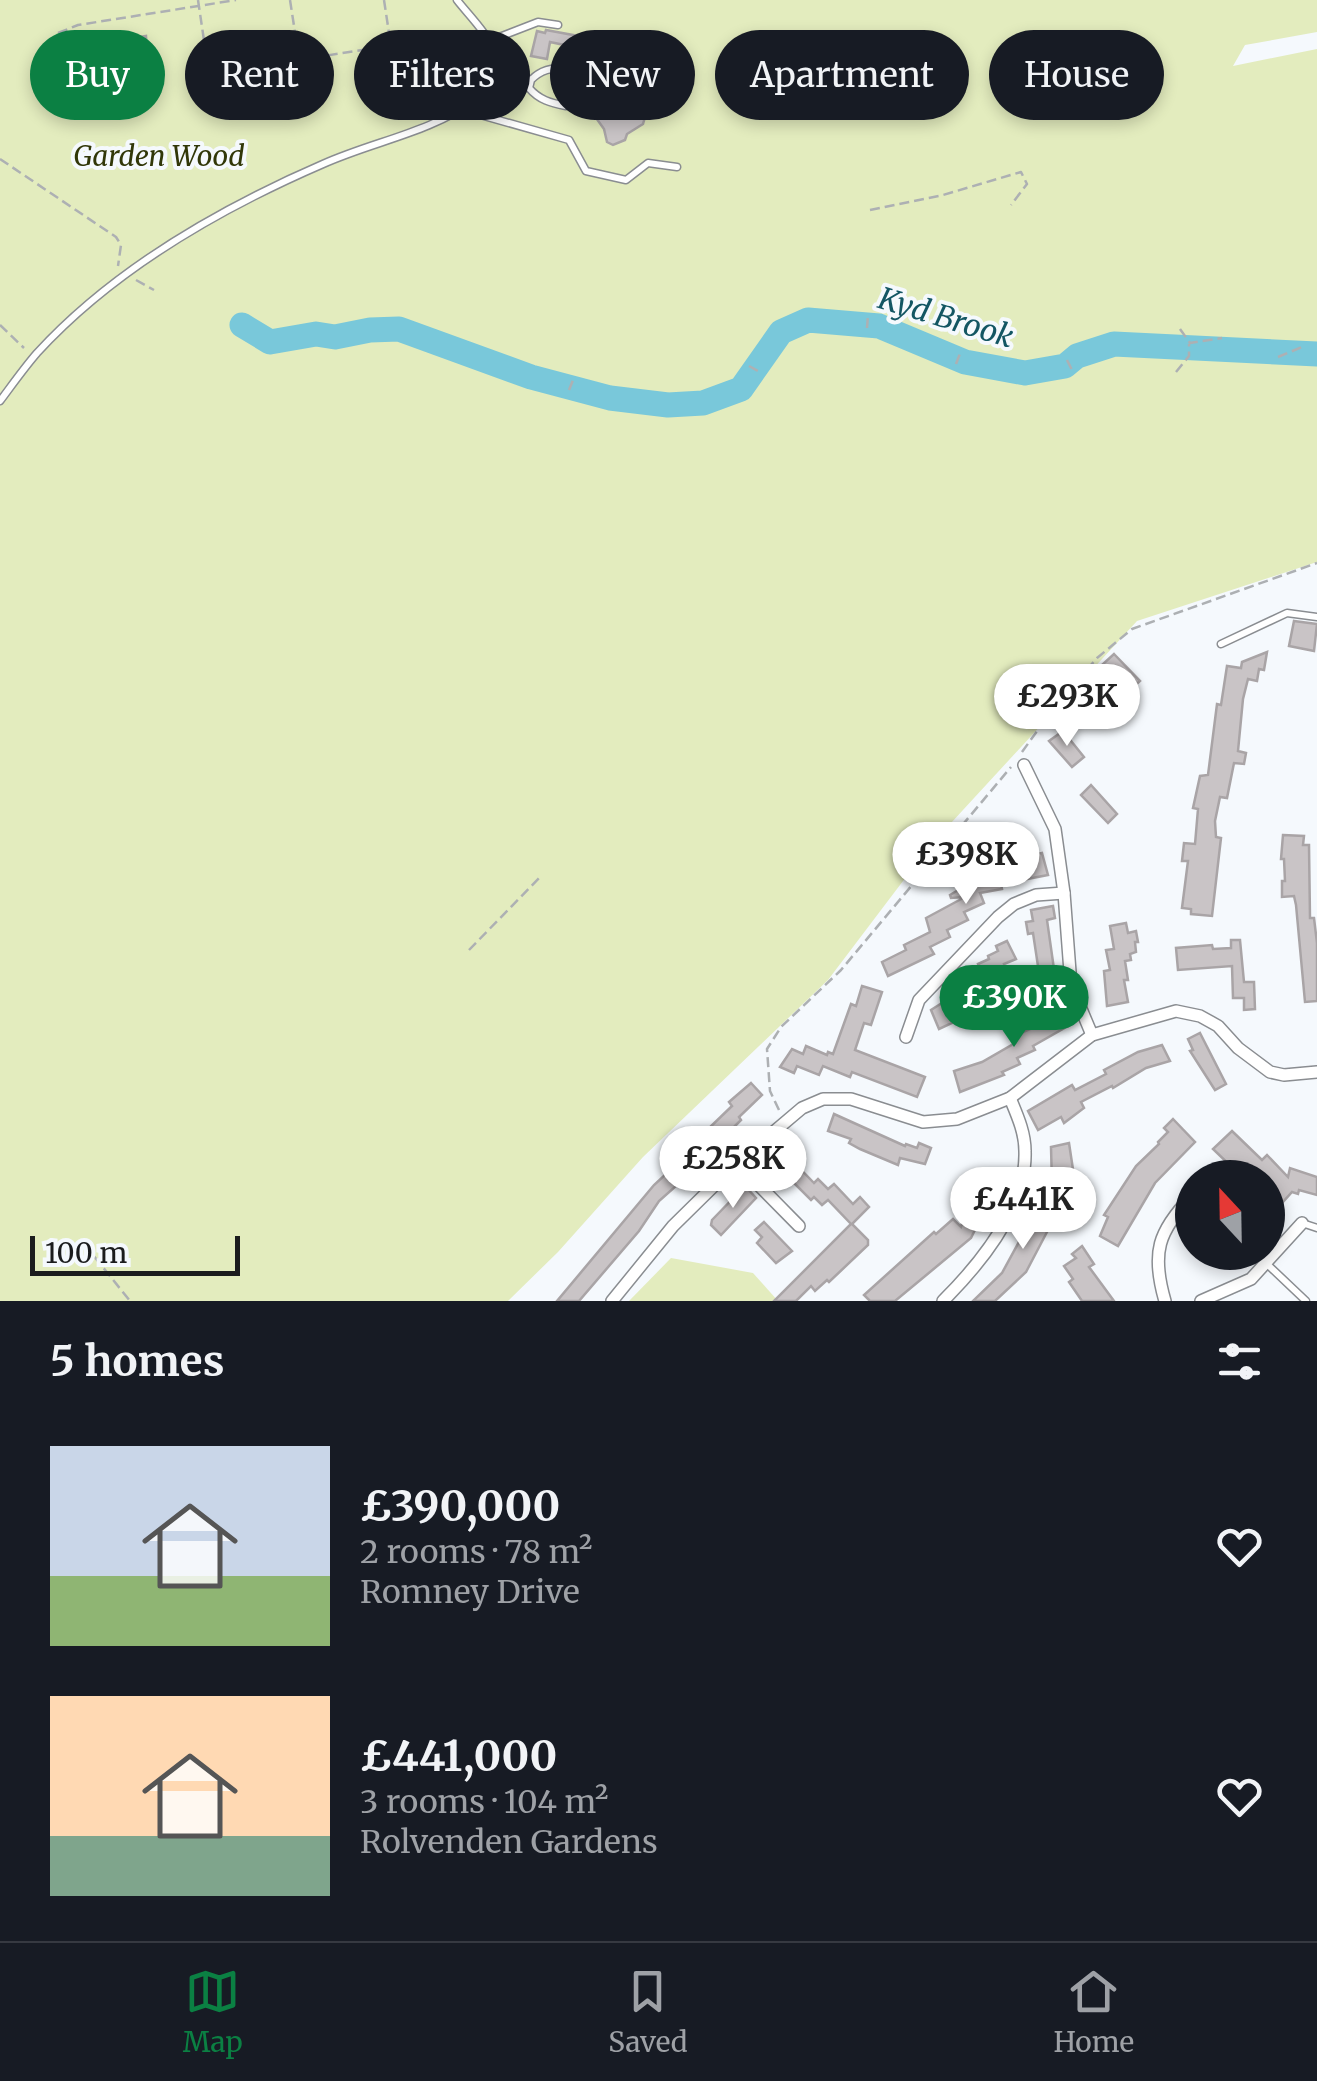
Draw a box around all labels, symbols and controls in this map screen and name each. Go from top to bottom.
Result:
chip: Buy [30,30,165,120]
chip: Rent [185,30,334,120]
chip: Filters [354,30,530,120]
chip: New [550,30,695,120]
chip: Apartment [715,30,969,120]
chip: House [989,30,1164,120]
park label: Garden Wood [73,138,245,174]
water label: Kyd Brook [873,278,1019,356]
pin: £293K [997,664,1137,749]
text: £293K [1016,676,1118,716]
pin: £398K [896,822,1036,907]
text: £398K [914,834,1018,874]
pin: £390K [944,965,1084,1050]
text: £390K [962,977,1066,1017]
pin: £258K [663,1126,803,1211]
text: £258K [681,1138,785,1178]
north arrow [1175,1160,1285,1270]
map controls [1175,1160,1285,1270]
pin: £441K [953,1167,1093,1252]
text: £441K [972,1179,1074,1219]
scale bar [30,1231,240,1276]
text: 100 m [45,1235,127,1271]
icon: filters [1212,1334,1267,1389]
text: 5 homes [50,1335,224,1387]
text: £390,000 [360,1480,560,1532]
icon: home [130,1486,250,1606]
icon: heart [1212,1519,1267,1574]
text: 2 rooms · 78 m² [360,1532,592,1572]
text: Romney Drive [360,1572,580,1612]
text: £441,000 [360,1730,557,1782]
icon: home [130,1736,250,1856]
icon: heart [1212,1769,1267,1824]
text: 3 rooms · 104 m² [360,1782,608,1822]
text: Rolvenden Gardens [360,1822,658,1862]
tab: Map [183,1964,243,2060]
tab: Saved [608,1964,688,2060]
tab: Home [1053,1964,1134,2060]

